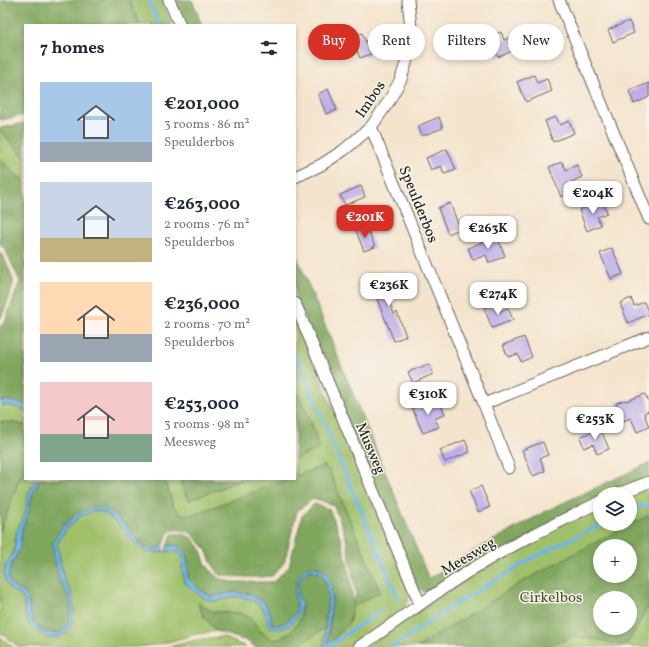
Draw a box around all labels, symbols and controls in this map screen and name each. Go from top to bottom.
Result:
chip: Buy [308,24,360,60]
chip: Rent [368,24,425,60]
chip: Filters [433,24,500,60]
chip: New [508,24,564,60]
text: 7 homes [40,37,105,60]
icon: filters [258,37,280,59]
street label: Imbos [351,77,391,123]
text: €201,000 [164,93,239,116]
icon: home [72,98,120,146]
text: 3 rooms · 86 m² [164,116,249,134]
text: Speulderbos [164,134,235,152]
street label: Speulderbos [393,163,443,246]
pin: €204K [565,181,621,215]
text: €204K [572,185,614,203]
text: €263,000 [164,193,240,216]
icon: home [72,198,120,246]
pin: €201K [337,205,393,239]
text: €201K [346,209,384,227]
text: 2 rooms · 76 m² [164,216,249,234]
pin: €263K [460,216,516,250]
text: €263K [468,220,508,238]
text: Speulderbos [164,234,235,252]
pin: €236K [361,273,417,307]
text: €236K [369,277,409,295]
pin: €274K [470,282,526,316]
text: €274K [479,286,517,304]
text: €236,000 [164,293,240,316]
icon: home [72,298,120,346]
text: 2 rooms · 70 m² [164,316,250,334]
text: Speulderbos [164,334,235,352]
pin: €310K [400,382,456,416]
text: €310K [409,386,447,404]
text: €253,000 [164,393,239,416]
icon: home [72,398,120,446]
pin: €253K [567,407,623,441]
text: €253K [576,411,614,429]
text: 3 rooms · 98 m² [164,416,250,434]
street label: Musweg [349,419,390,478]
text: Meesweg [164,434,216,452]
map controls [593,487,637,635]
button: layers [593,487,637,531]
street label: Meesweg [438,533,500,582]
button: + [593,539,637,583]
park label: Cirkelbos [520,588,582,609]
button: − [593,591,637,635]

